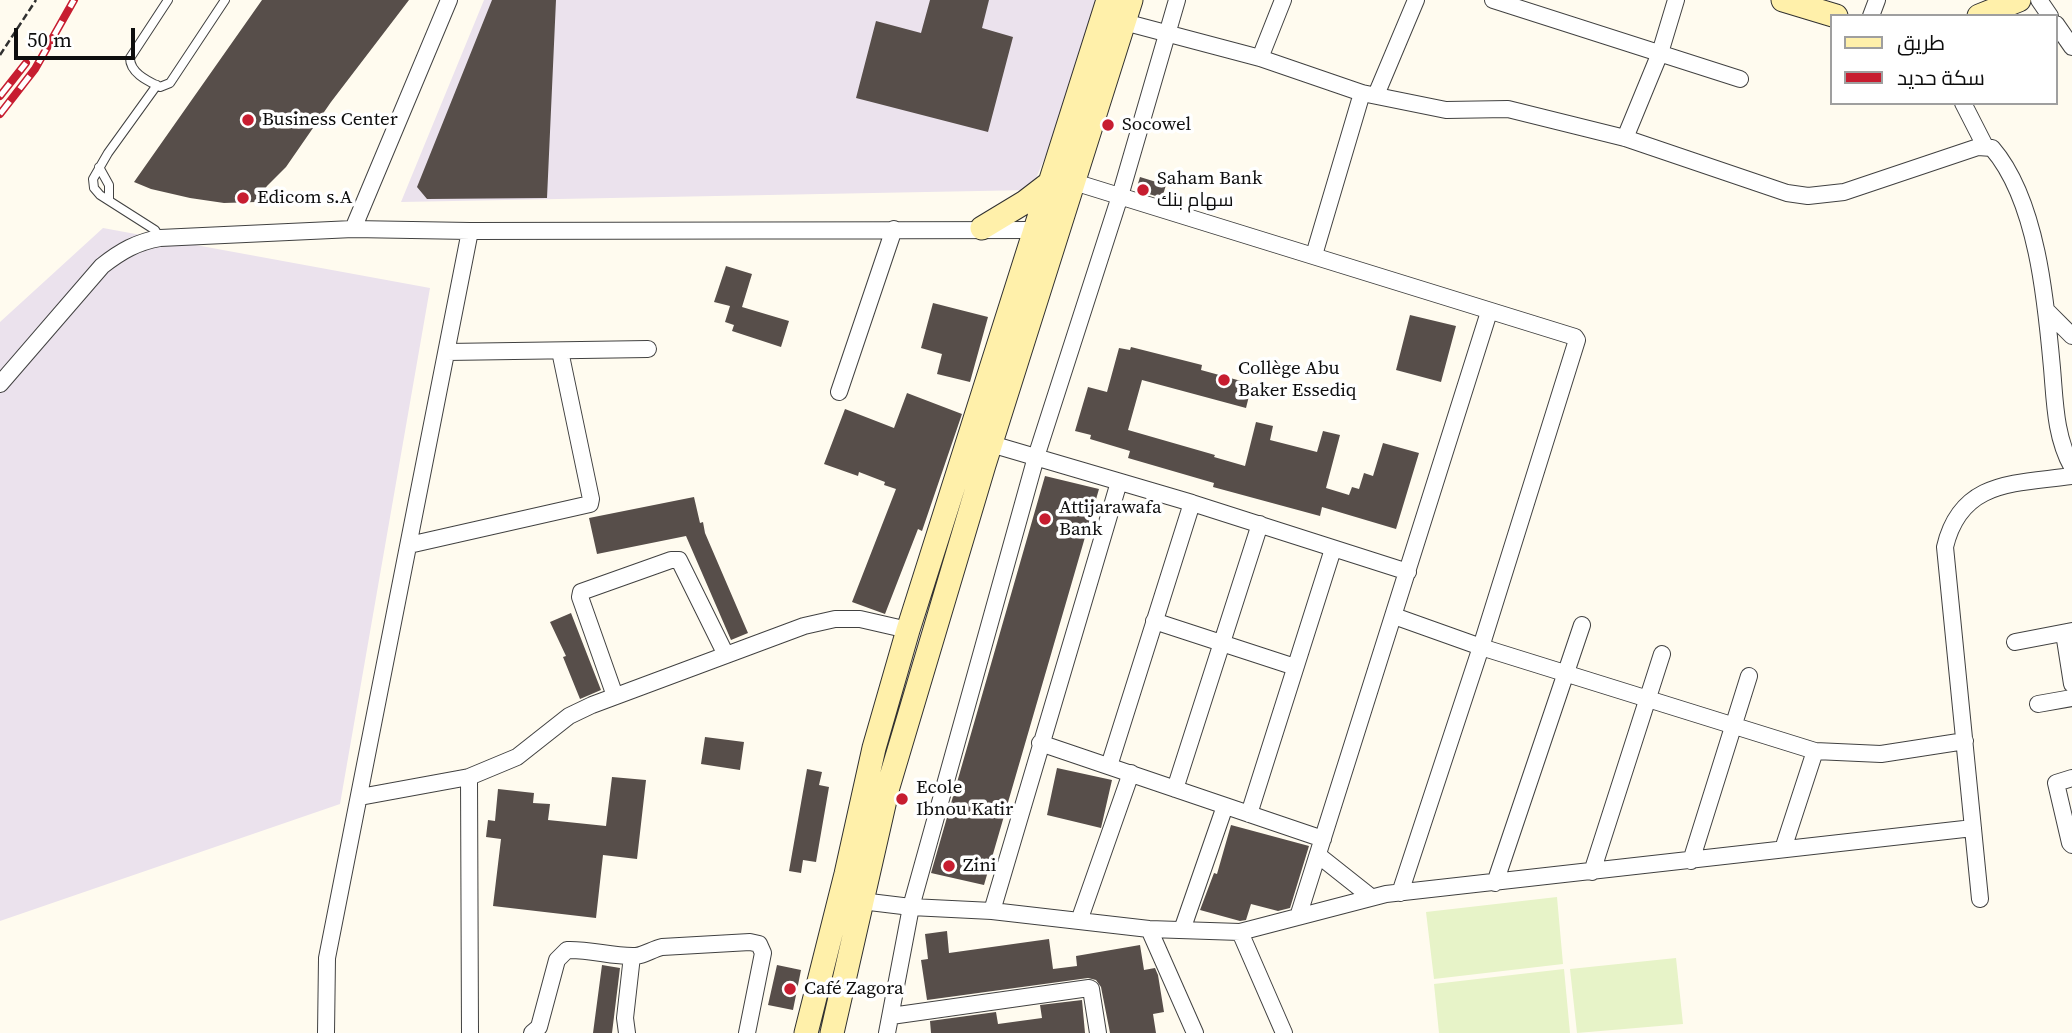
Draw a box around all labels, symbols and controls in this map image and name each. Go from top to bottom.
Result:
scale bar [18,14,138,58]
legend [1830,14,2058,105]
text: 50 m [27,25,72,54]
text: طريق [1897,28,1945,57]
text: سكة حديد [1897,63,1985,92]
place label: Business Center [262,109,398,131]
marker: Business Center [240,112,256,128]
place label: Socowel [1122,114,1191,136]
marker: Socowel [1100,117,1116,133]
place label: Saham Bank سهام بنك [1157,168,1262,212]
marker: Saham Bank سهام بنك [1135,182,1151,198]
place label: Edicom s.A [257,187,352,209]
marker: Edicom s.A [235,190,251,206]
place label: Collège Abu Baker Essediq [1238,358,1356,402]
marker: Collège Abu Baker Essediq [1216,372,1232,388]
place label: Attijarawafa Bank [1059,497,1162,541]
marker: Attijarawafa Bank [1037,511,1053,527]
place label: Ecole Ibnou Katir [916,777,1013,821]
marker: Ecole Ibnou Katir [894,791,910,807]
place label: Zini [963,855,996,877]
marker: Zini [941,858,957,874]
place label: Café Zagora [804,978,904,1000]
marker: Café Zagora [782,981,798,997]

